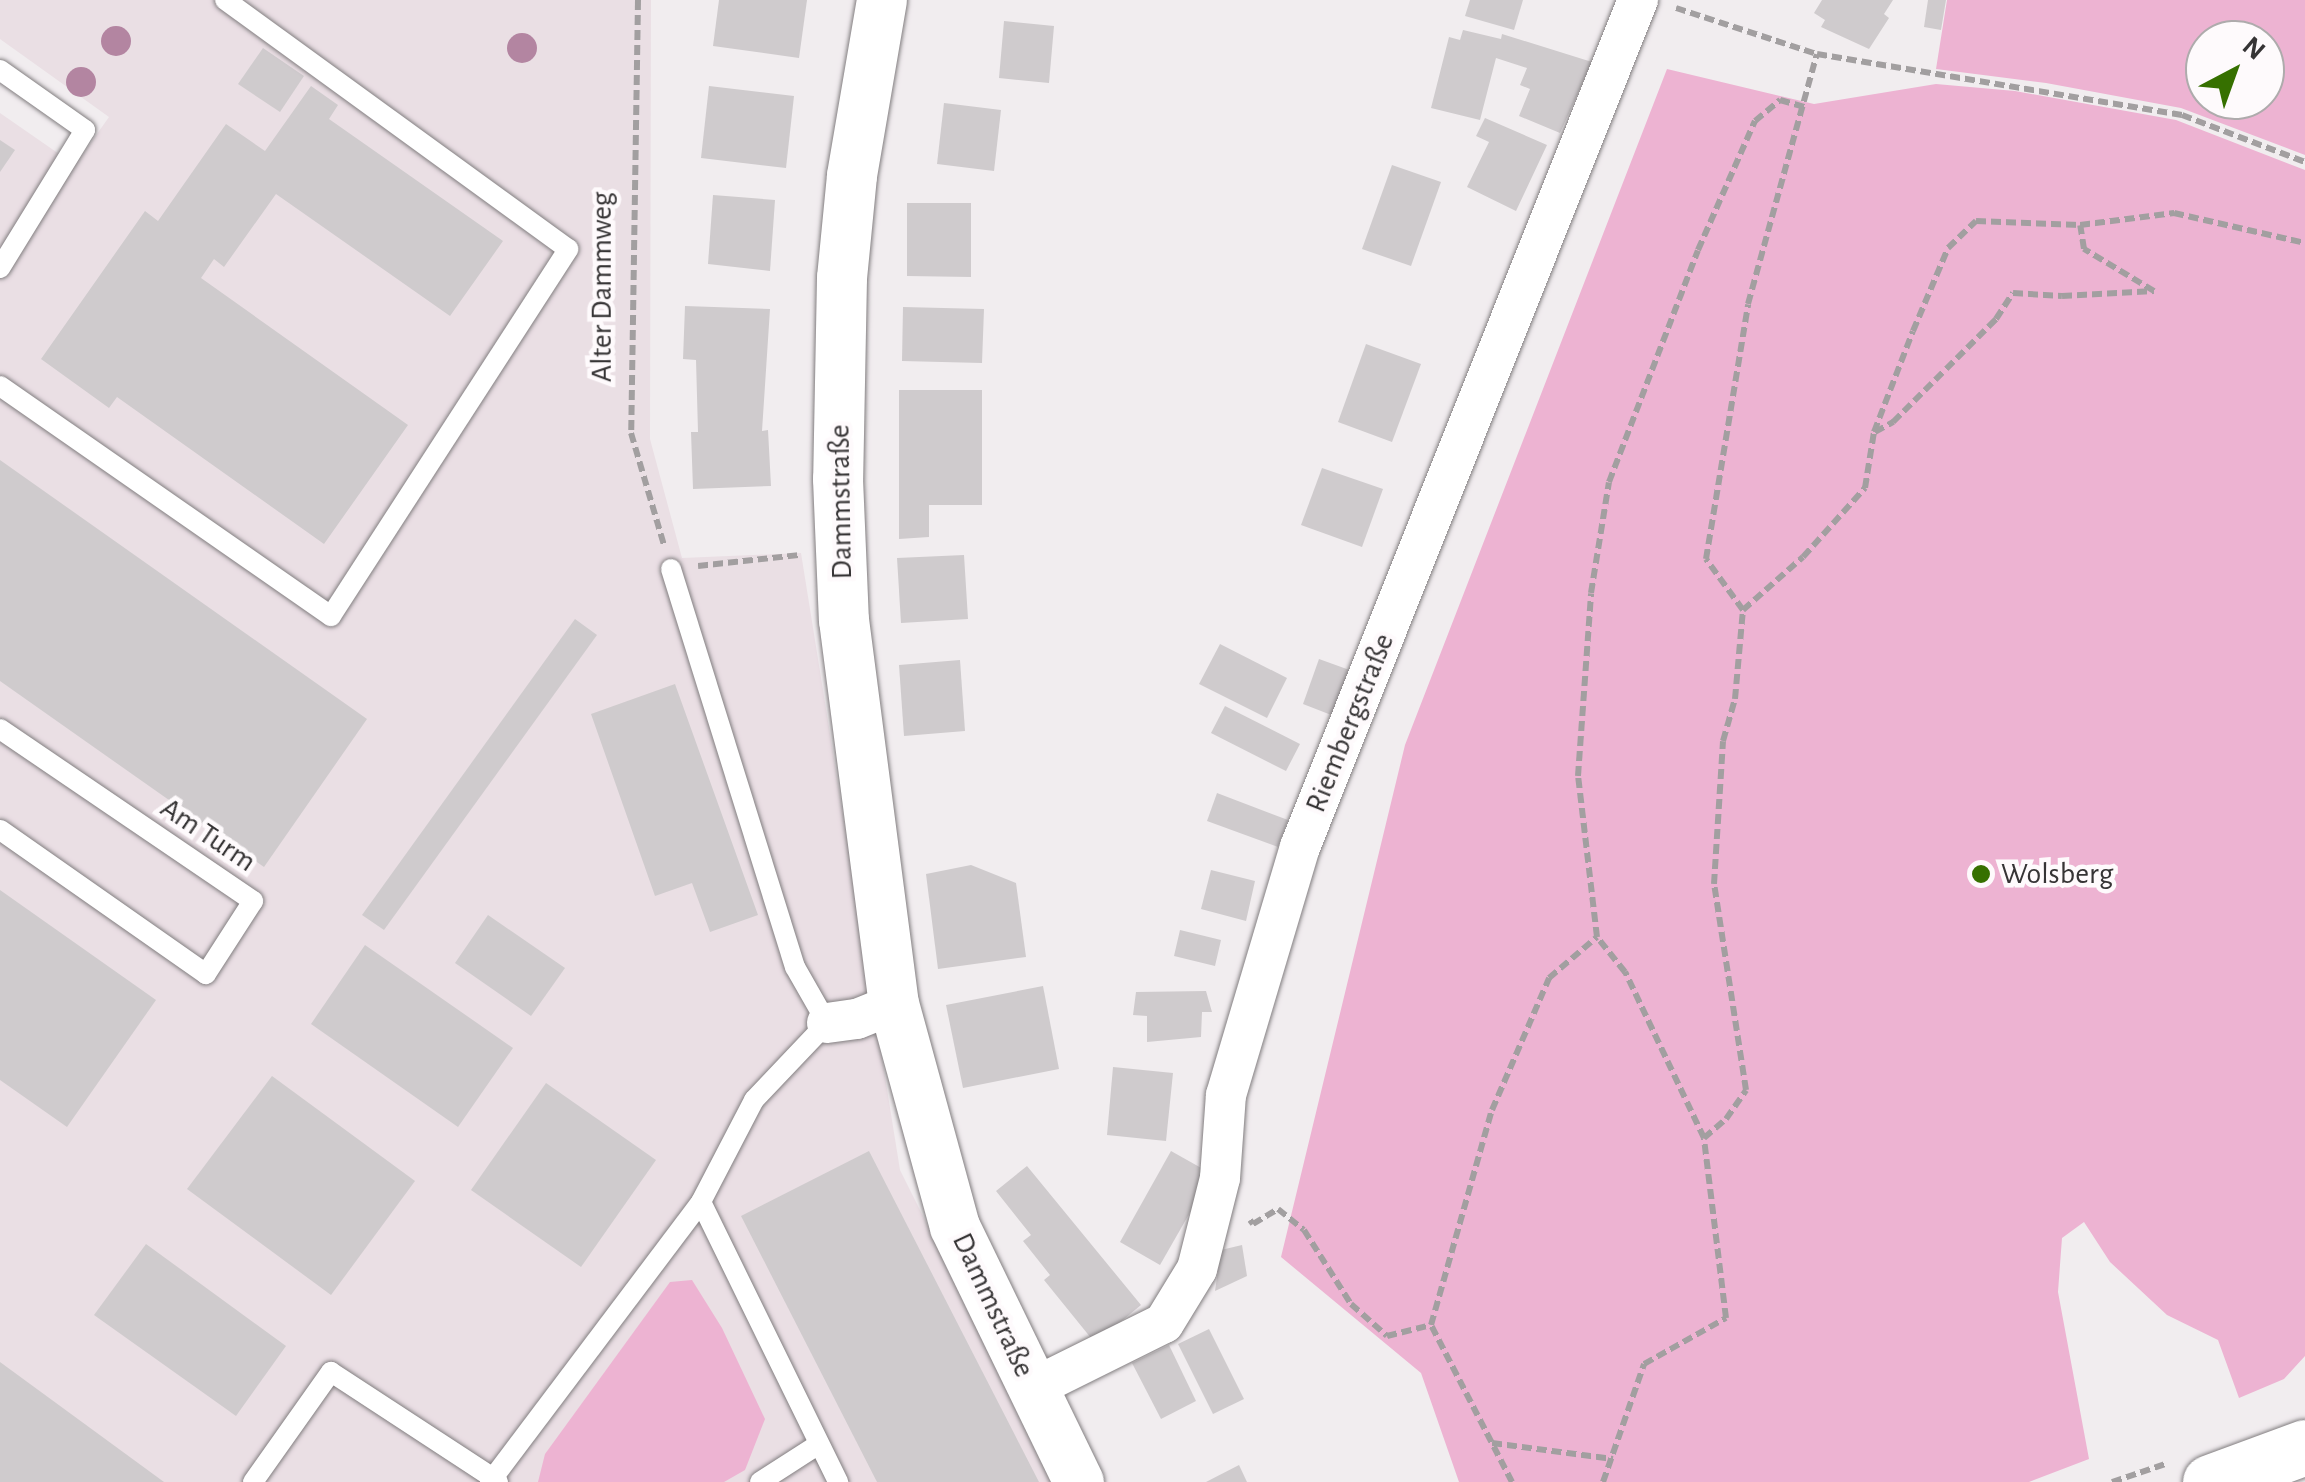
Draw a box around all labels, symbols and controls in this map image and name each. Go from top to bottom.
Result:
north arrow [2185,20,2285,120]
text: N [2237,32,2270,66]
street label: Alter Dammweg [584,192,620,382]
street label: Dammstraße [822,424,860,580]
street label: Riembergstraße [1298,628,1402,818]
street label: Am Turm [154,790,262,880]
place label: Wolsberg [2001,856,2113,892]
marker: Wolsberg [1970,863,1992,885]
street label: Dammstraße [944,1227,1042,1383]

